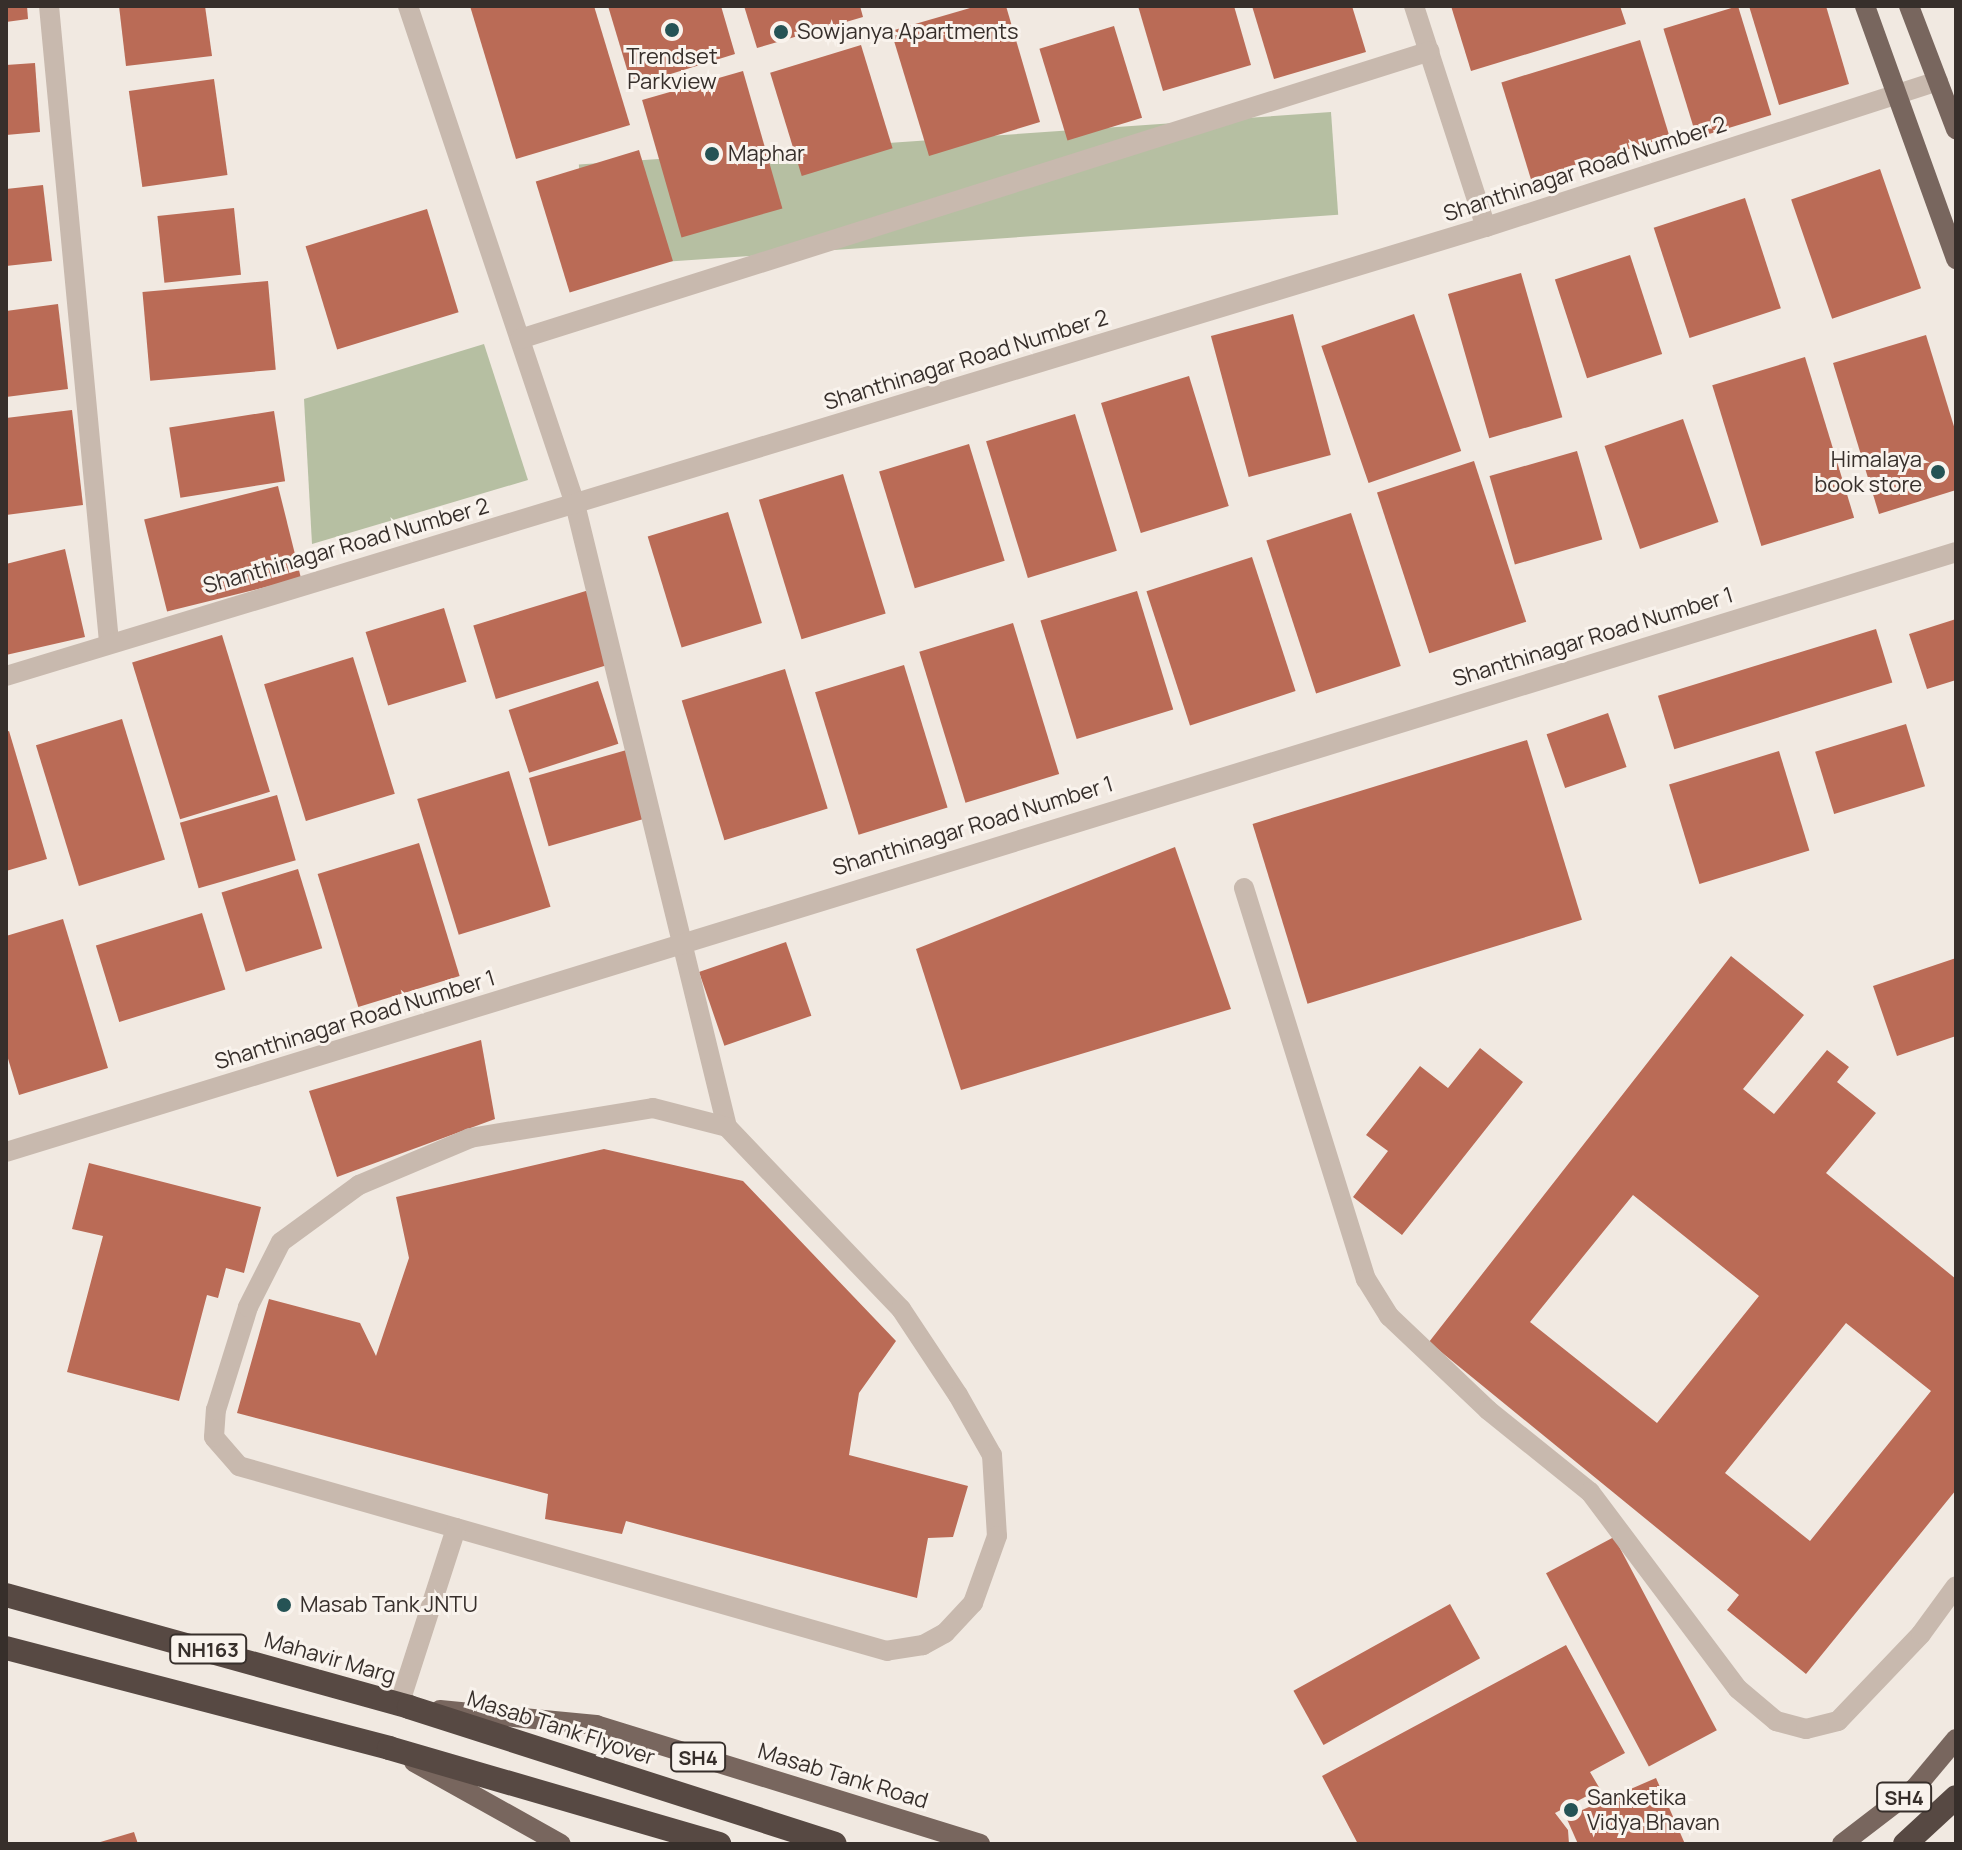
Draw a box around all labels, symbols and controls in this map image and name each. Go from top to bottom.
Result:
place label: Sowjanya Apartments [797,19,1019,45]
marker: Trendset Parkview [663,21,681,39]
marker: Sowjanya Apartments [772,23,790,41]
place label: Trendset Parkview [626,43,718,94]
street label: Shanthinagar Road Number 2 [1440,111,1730,227]
place label: Maphar [728,141,805,167]
marker: Maphar [703,145,721,163]
street label: Shanthinagar Road Number 2 [821,304,1111,416]
place label: Himalaya book store [1814,446,1922,498]
marker: Himalaya book store [1929,463,1947,481]
street label: Shanthinagar Road Number 2 [200,493,492,599]
street label: Shanthinagar Road Number 1 [1450,582,1736,692]
street label: Shanthinagar Road Number 1 [830,771,1116,881]
street label: Shanthinagar Road Number 1 [212,965,498,1075]
place label: Masab Tank JNTU [300,1592,478,1618]
marker: Masab Tank JNTU [275,1596,293,1614]
street label: Mahavir Marg [261,1627,399,1689]
road number: NH163 [168,1633,248,1665]
street label: Masab Tank Flyover [464,1685,658,1771]
street label: Masab Tank Road [755,1738,931,1814]
road number: SH4 [670,1741,726,1773]
road number: SH4 [1876,1781,1932,1813]
place label: Sanketika Vidya Bhavan [1587,1784,1720,1836]
marker: Sanketika Vidya Bhavan [1562,1801,1580,1819]

